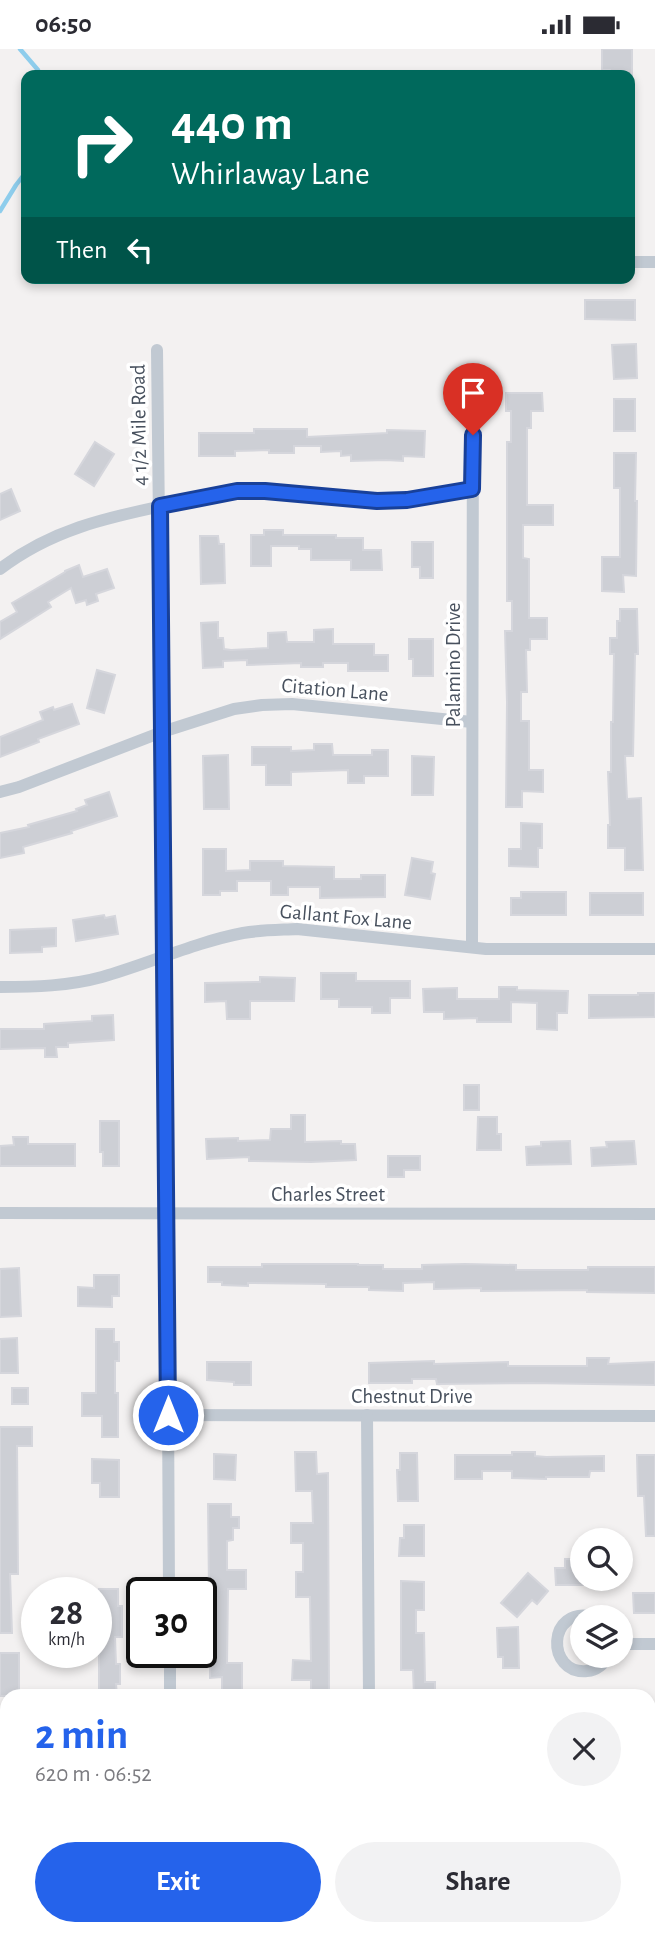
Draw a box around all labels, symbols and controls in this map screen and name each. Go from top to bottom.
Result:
text: 06:50 [35,11,92,37]
icon: right [56,98,147,189]
text: 440 m [171,100,293,149]
text: Whirlaway Lane [171,158,370,190]
icon: left [121,231,159,269]
text: Then [56,237,107,263]
pin [443,363,503,435]
street label: 4 1/2 Mile Road [127,364,151,486]
icon: arrive [454,374,492,412]
street label: Palamino Drive [443,603,464,727]
street label: Citation Lane [281,675,389,705]
street label: Gallant Fox Lane [279,901,413,933]
street label: Charles Street [271,1184,385,1205]
position arrow [131,1378,205,1452]
street label: Chestnut Drive [351,1386,473,1407]
map controls [570,1528,633,1668]
button: search [570,1528,633,1591]
speed limit sign: 30 [126,1577,217,1668]
text: 28 [50,1596,83,1631]
button: layers [570,1605,633,1668]
text: km/h [48,1631,85,1649]
button: close [547,1712,621,1786]
text: 2 min [35,1714,128,1756]
text: 620 m · 06:52 [35,1763,152,1786]
button: Exit [35,1842,321,1922]
button: Share [335,1842,621,1922]

